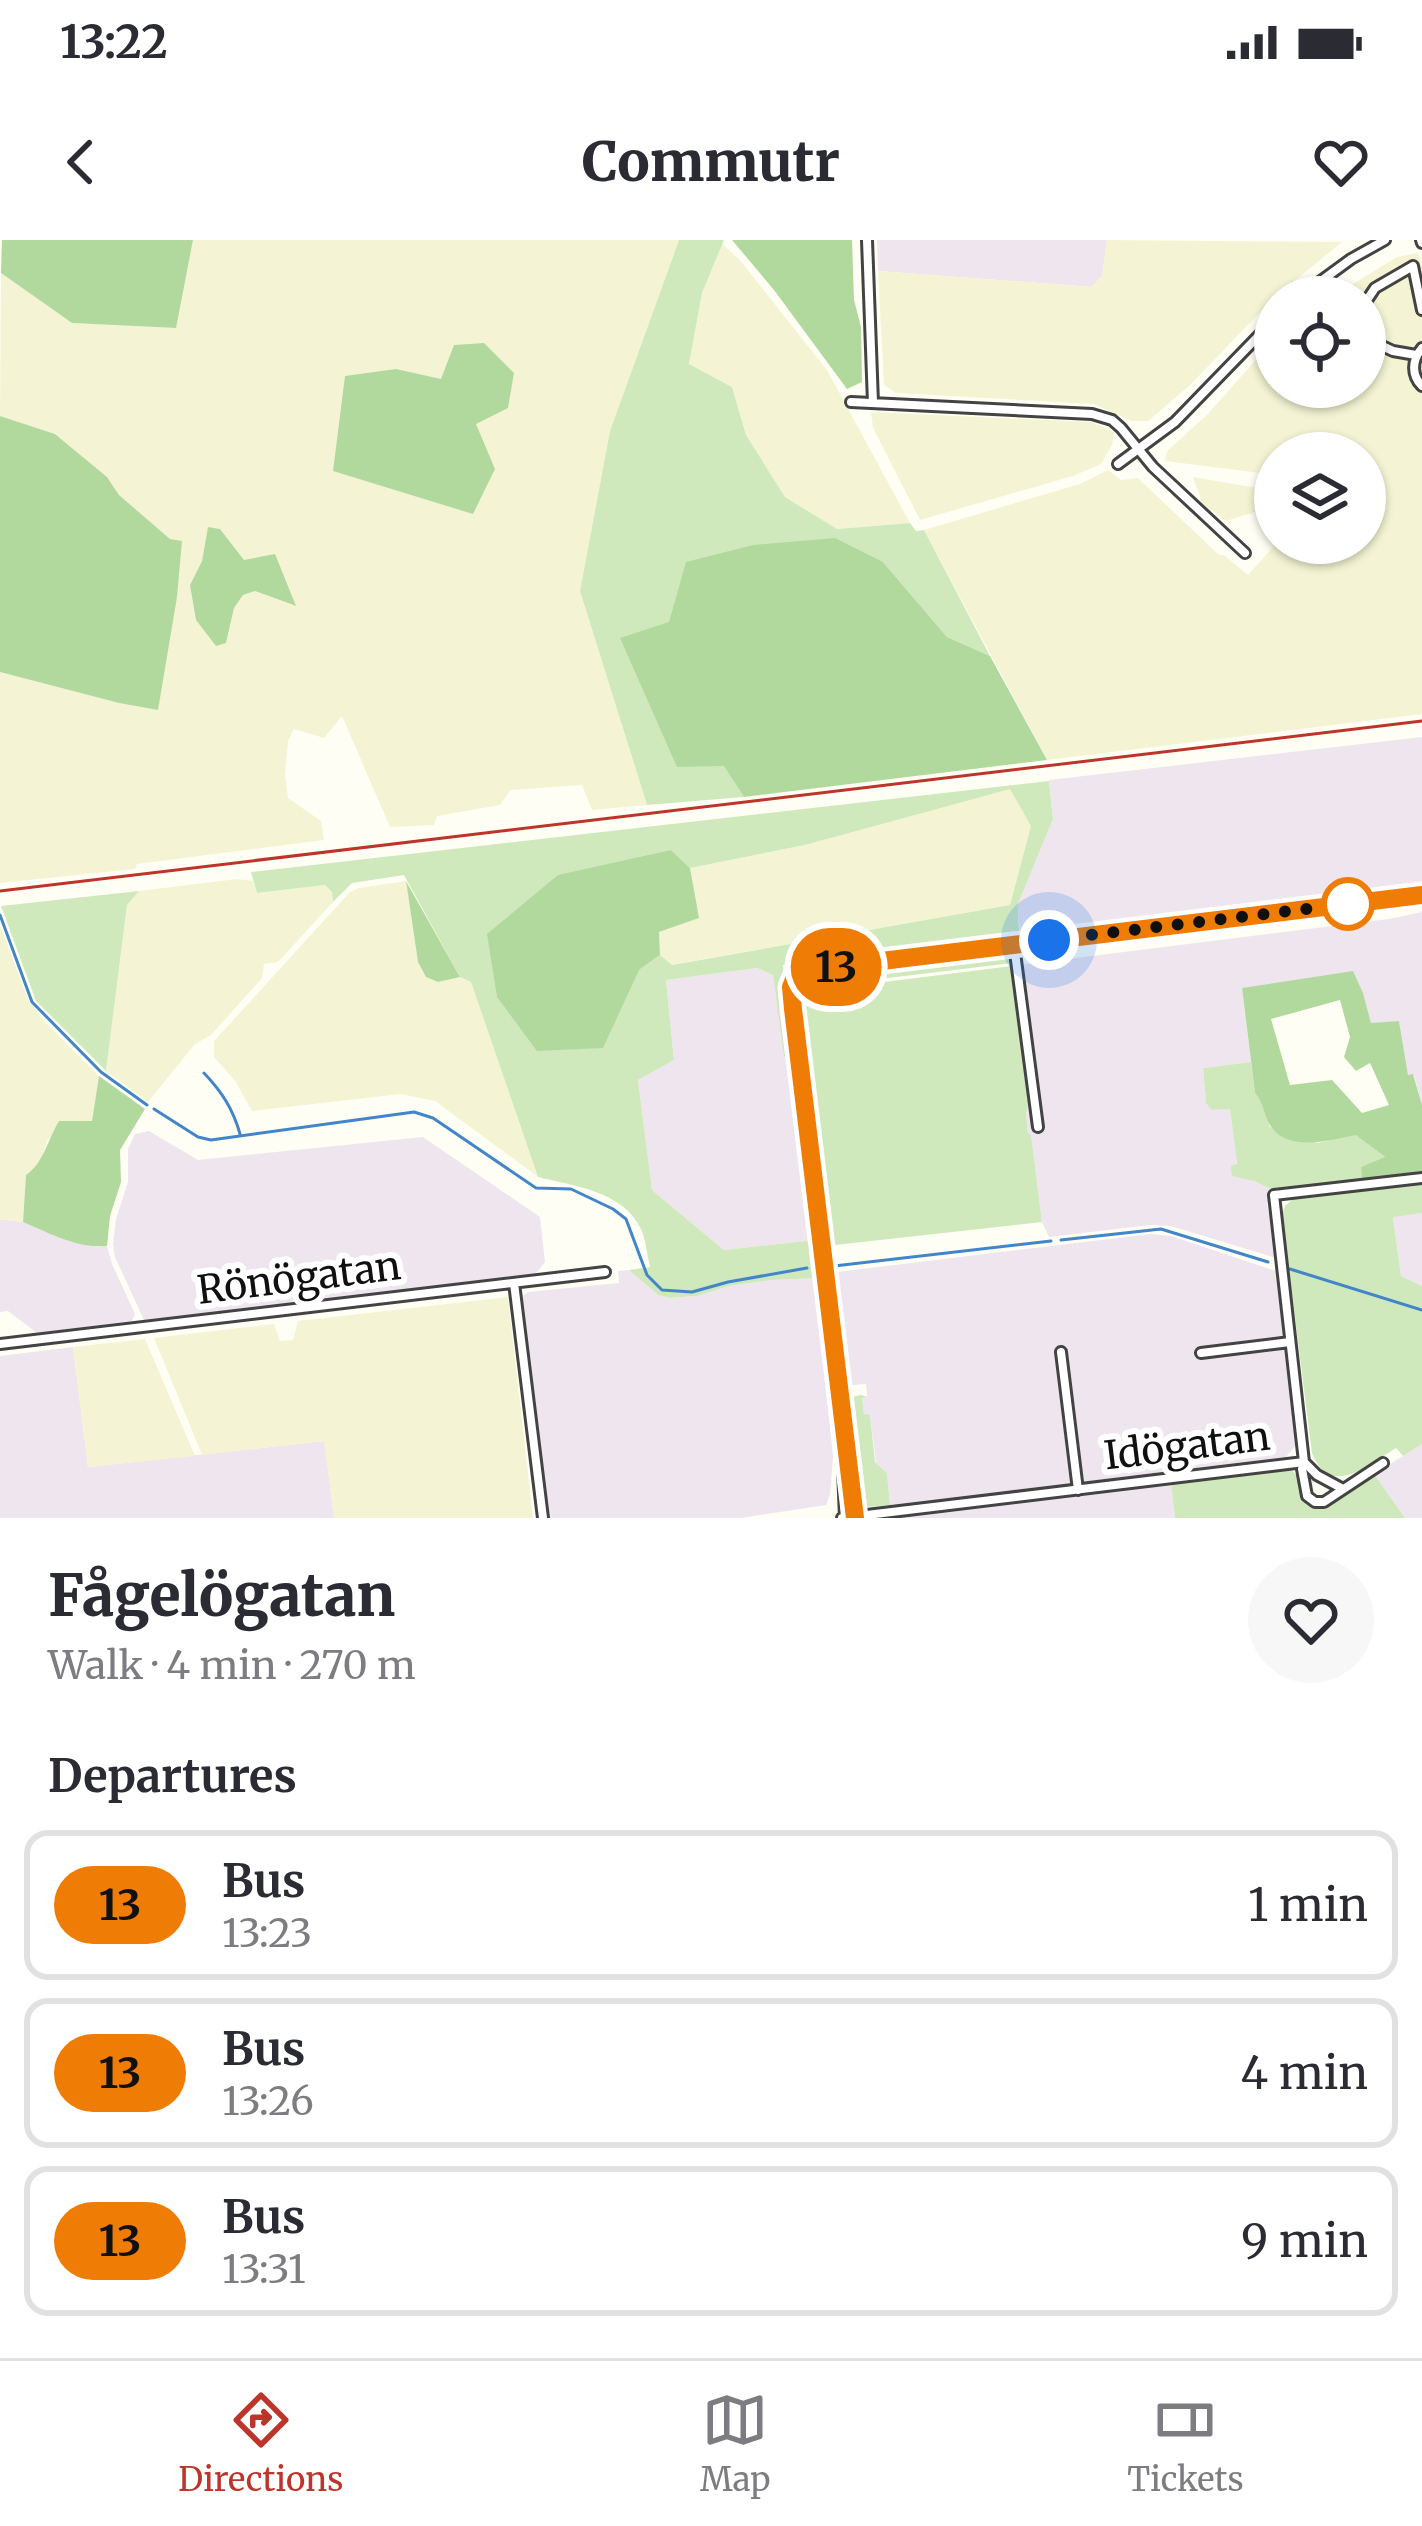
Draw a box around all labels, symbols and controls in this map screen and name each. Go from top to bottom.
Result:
text: 13:22 [60,14,168,70]
text: Commutr [582,128,840,196]
icon: back [48,129,114,195]
icon: heart [1308,129,1374,195]
map controls [1254,276,1386,564]
button: locate [1254,276,1386,408]
button: layers [1254,432,1386,564]
unlabelled marker [1323,879,1373,929]
your location [1019,910,1079,970]
line badge: 13 [782,928,890,1006]
text: 13 [815,941,857,993]
street label: Rönögatan [194,1241,404,1315]
street label: Idögatan [1101,1412,1273,1480]
button: heart [1248,1557,1374,1683]
text: Fågelögatan [48,1560,395,1632]
text: Walk · 4 min · 270 m [48,1641,416,1690]
text: Departures [48,1748,297,1804]
text: Bus [222,1853,305,1909]
text: 1 min [1248,1877,1368,1933]
text: 13 [99,1879,141,1931]
text: 13:23 [222,1909,312,1958]
text: Bus [222,2021,305,2077]
text: 4 min [1241,2045,1368,2101]
text: 13 [99,2047,141,2099]
text: 13:26 [222,2077,314,2126]
text: Bus [222,2189,305,2245]
text: 9 min [1241,2213,1368,2269]
text: 13 [99,2215,141,2267]
text: 13:31 [222,2245,306,2294]
tab: Directions [178,2387,343,2500]
tab: Map [700,2387,770,2500]
tab: Tickets [1127,2387,1244,2500]

